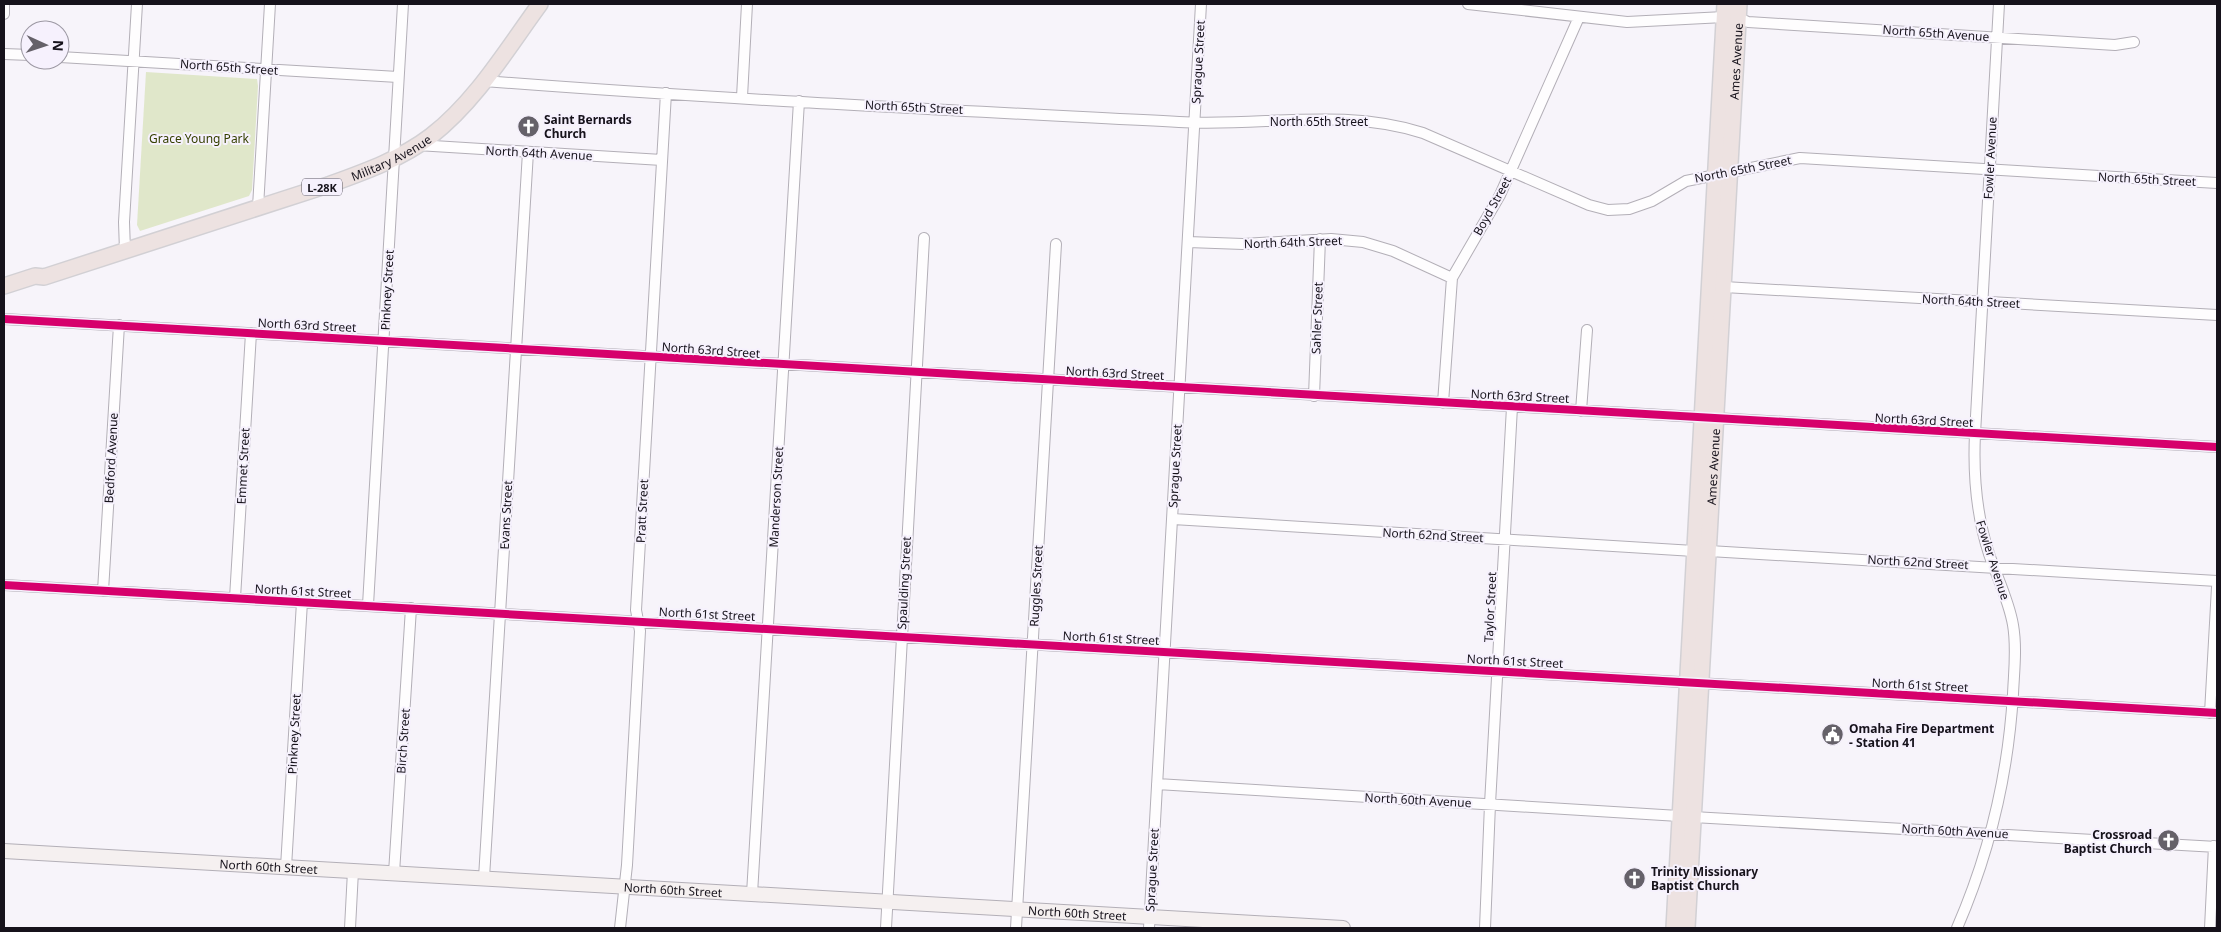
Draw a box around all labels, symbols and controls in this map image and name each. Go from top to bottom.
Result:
street label: Sprague Street [1187,19,1209,104]
north arrow [20,20,70,70]
street label: North 65th Avenue [1882,21,1990,45]
street label: Ames Avenue [1725,22,1746,100]
text: N [49,40,68,52]
street label: North 65th Street [179,55,279,79]
street label: North 65th Street [864,96,964,118]
place label: Saint Bernards Church [544,111,632,142]
street label: North 65th Street [1270,113,1369,130]
church icon: Saint Bernards Church [516,114,540,138]
street label: Fowler Avenue [1979,116,2001,200]
park label: Grace Young Park [149,130,250,147]
street label: Military Avenue [348,130,435,184]
street label: North 64th Avenue [485,142,593,164]
street label: North 65th Street [1693,151,1794,187]
street label: North 65th Street [2097,168,2197,190]
street label: Boyd Street [1469,173,1515,239]
road number: L-28K [302,178,342,196]
street label: North 64th Street [1244,232,1343,252]
street label: Pinkney Street [376,249,398,331]
street label: Sahler Street [1307,281,1327,354]
street label: North 64th Street [1921,290,2021,312]
street label: North 63rd Street [257,314,357,336]
street label: North 63rd Street [661,338,761,362]
street label: North 63rd Street [1065,362,1165,384]
street label: North 63rd Street [1470,385,1570,407]
street label: North 63rd Street [1874,409,1974,431]
street label: Bedford Avenue [100,412,122,504]
street label: Sprague Street [1164,423,1186,508]
street label: Emmet Street [233,427,254,505]
street label: Ames Avenue [1702,428,1724,506]
street label: Manderson Street [765,445,787,548]
street label: Pratt Street [632,478,652,543]
street label: Evans Street [496,479,516,550]
street label: Fowler Avenue [1972,518,2014,602]
street label: North 62nd Street [1382,524,1485,546]
street label: Spaulding Street [893,535,915,630]
street label: Ruggles Street [1025,544,1047,627]
street label: North 62nd Street [1867,551,1970,573]
street label: Taylor Street [1480,571,1500,643]
street label: North 61st Street [254,580,352,602]
street label: North 61st Street [658,603,756,625]
street label: North 61st Street [1062,627,1160,649]
street label: North 61st Street [1466,650,1564,672]
street label: North 61st Street [1871,674,1969,696]
street label: Pinkney Street [283,693,305,775]
street label: Birch Street [392,707,414,774]
place label: Omaha Fire Department - Station 41 [1849,720,1994,751]
public building icon: Omaha Fire Department - Station 41 [1821,723,1845,747]
street label: North 60th Avenue [1364,789,1472,811]
street label: North 60th Avenue [1901,820,2009,842]
place label: Crossroad Baptist Church [2064,826,2152,857]
street label: Sprague Street [1141,827,1163,912]
church icon: Crossroad Baptist Church [2156,829,2180,853]
street label: North 60th Street [219,855,319,878]
place label: Trinity Missionary Baptist Church [1651,863,1758,894]
church icon: Trinity Missionary Baptist Church [1623,866,1647,890]
street label: North 60th Street [623,878,723,901]
street label: North 60th Street [1028,901,1128,924]

